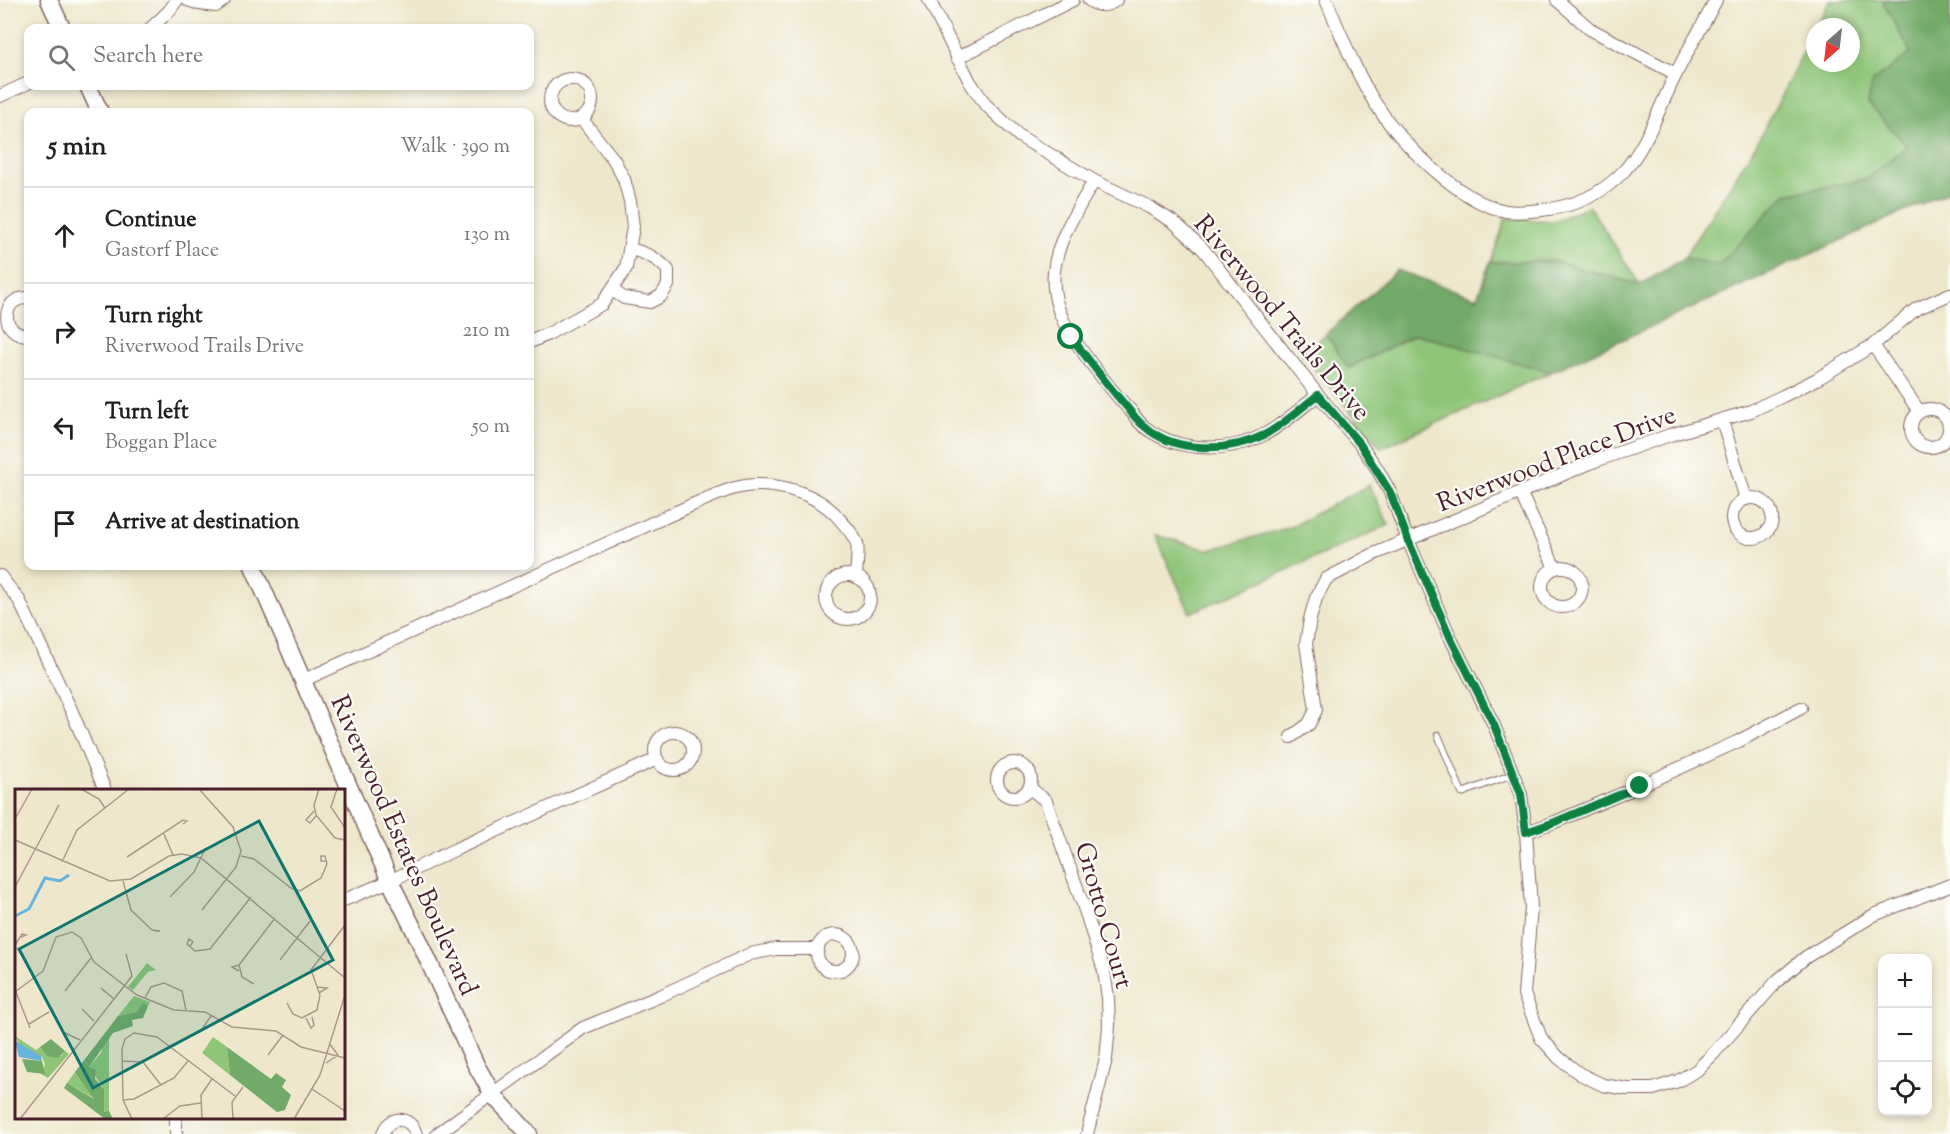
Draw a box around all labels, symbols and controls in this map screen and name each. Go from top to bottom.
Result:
north arrow [1806,18,1860,72]
search box [24,24,534,90]
icon: search [45,41,78,74]
text: Search here [93,41,203,73]
text: 5 min [48,129,107,166]
text: Walk · 390 m [401,133,510,162]
text: Continue [105,205,196,237]
street label: Riverwood Trails Drive [1184,208,1378,430]
icon: ahead [48,219,81,252]
text: 130 m [464,221,510,250]
text: Gastorf Place [105,237,219,266]
text: Turn right [105,301,202,333]
icon: right [48,315,81,348]
text: 210 m [463,317,510,346]
route start [1057,323,1083,349]
text: Riverwood Trails Drive [105,333,304,362]
text: Turn left [105,397,188,429]
street label: Riverwood Place Drive [1432,398,1682,523]
icon: left [48,411,81,444]
text: 50 m [472,413,510,442]
text: Boggan Place [105,429,217,458]
icon: arrive [48,507,81,540]
text: Arrive at destination [105,507,300,539]
street label: Riverwood Estates Boulevard [320,690,486,1002]
route end [1626,772,1652,798]
inset map [15,789,345,1119]
street label: Grotto Court [1064,838,1141,993]
map controls [1878,954,1932,1116]
button: + [1878,954,1932,1008]
button: − [1878,1008,1932,1062]
button: locate [1878,1062,1932,1116]

